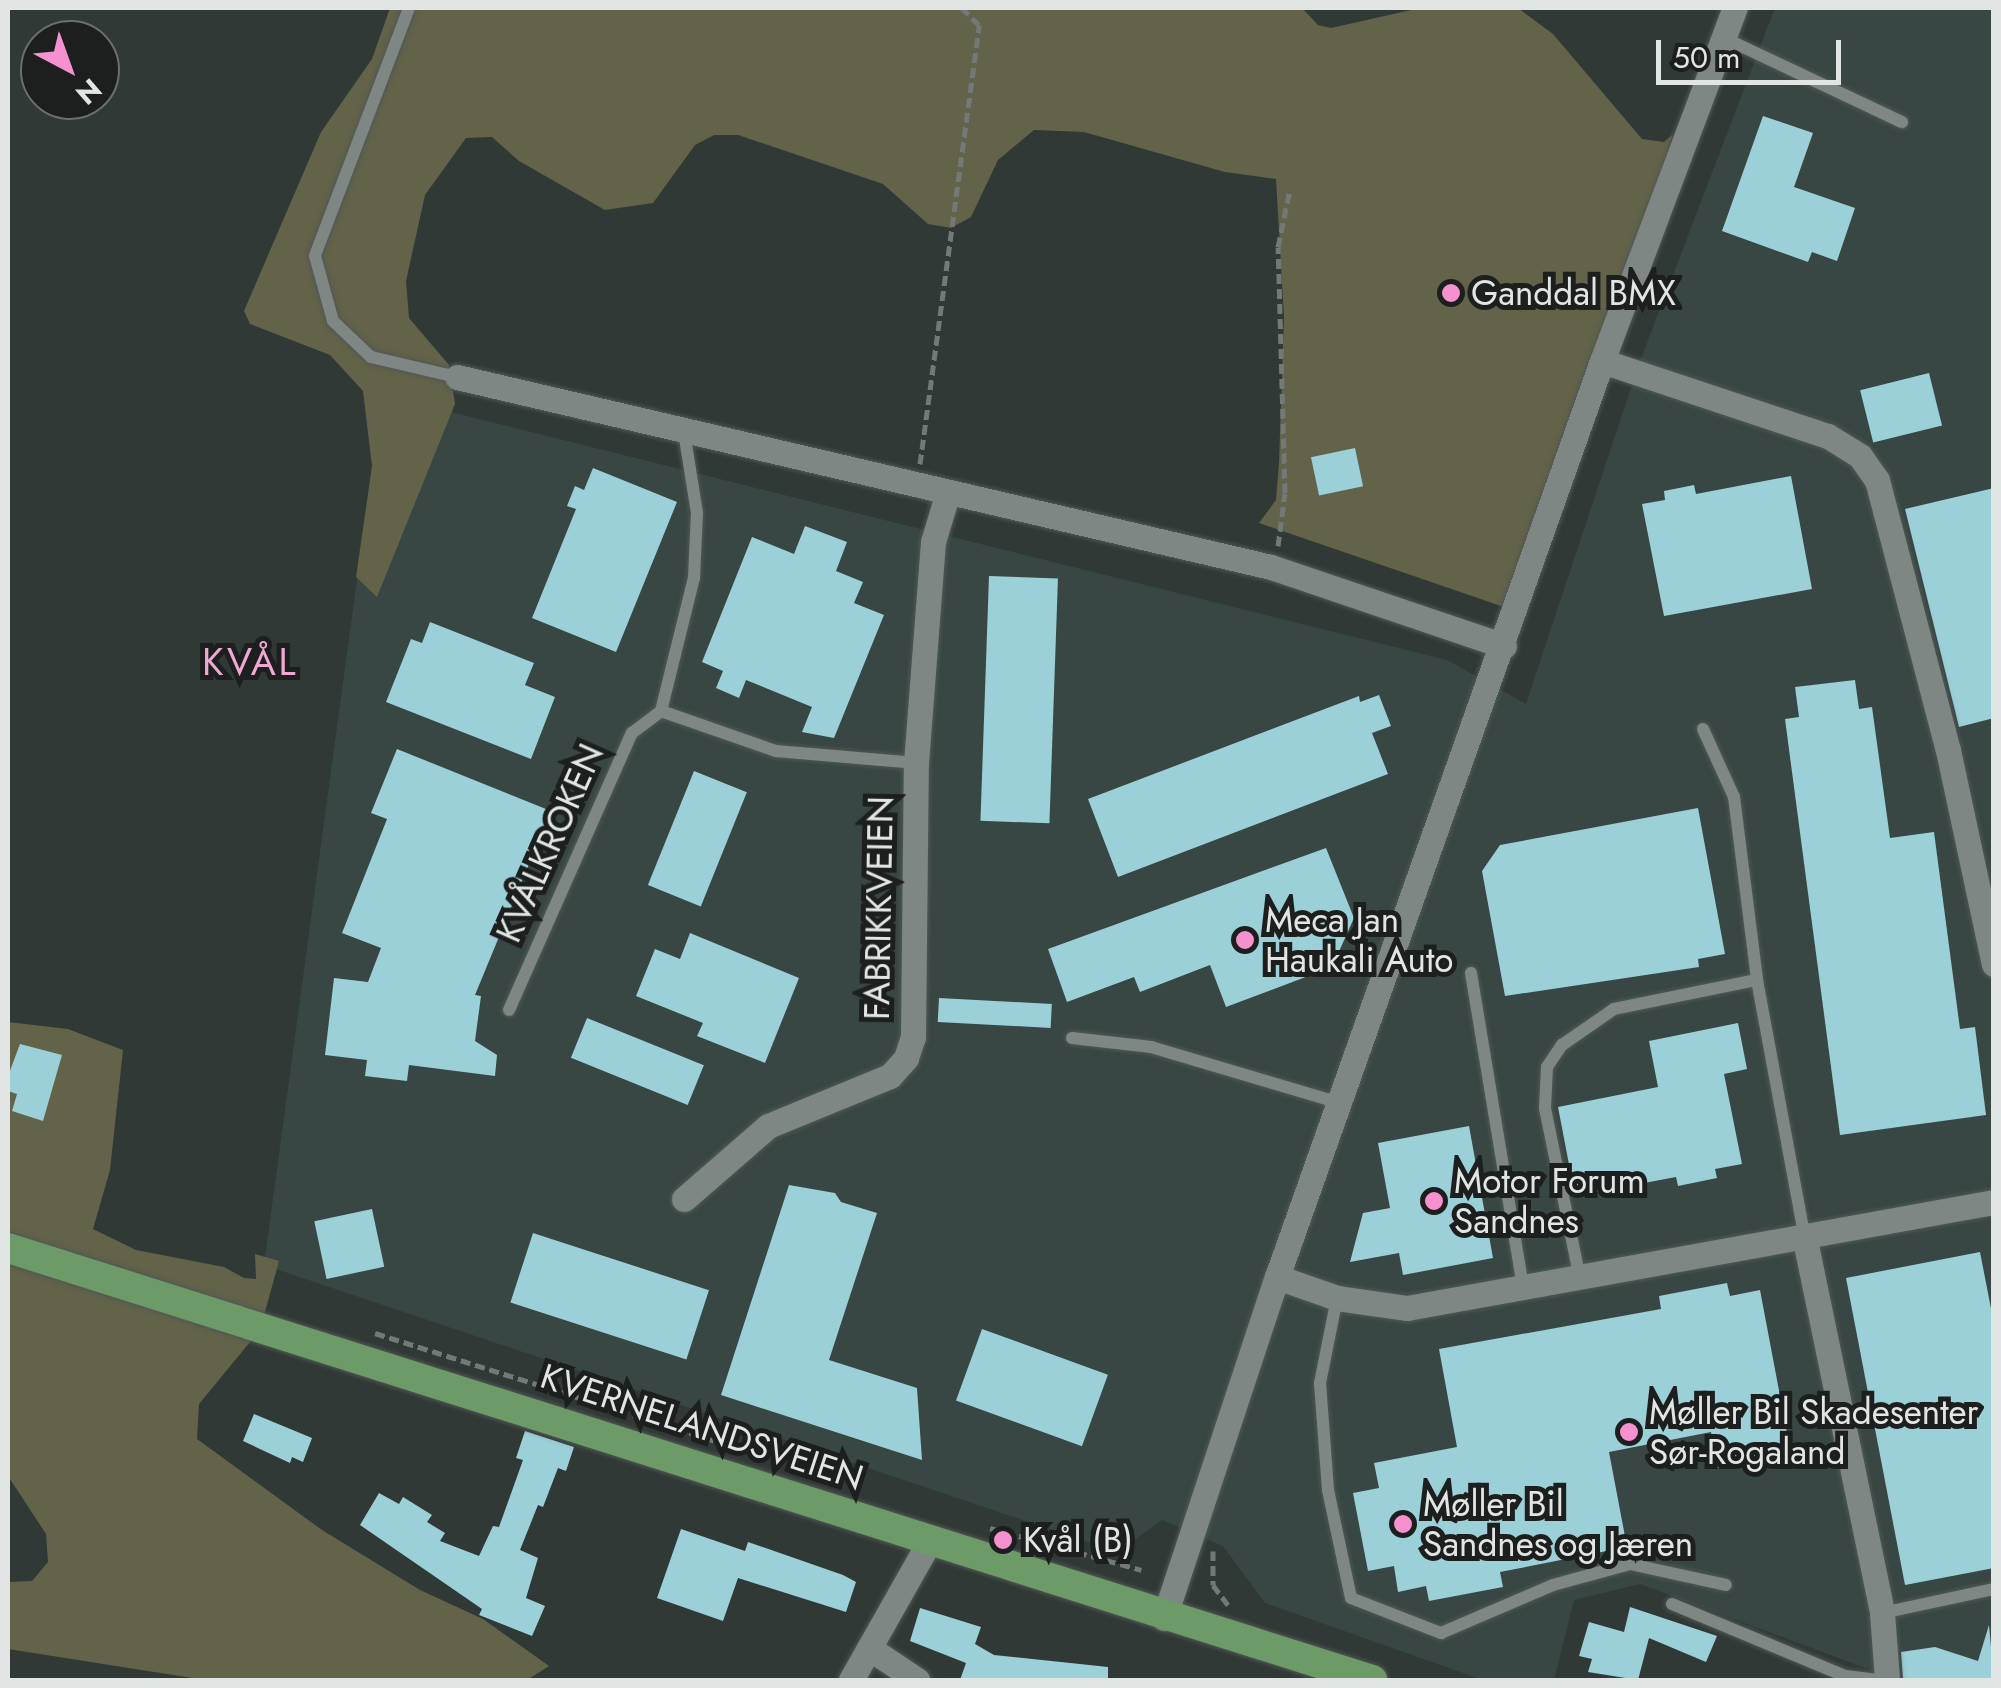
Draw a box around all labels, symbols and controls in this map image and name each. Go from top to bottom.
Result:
north arrow [20,20,120,120]
scale bar [1661,20,1846,82]
text: 50 m [1673,36,1740,79]
text: N [67,69,111,114]
place label: Ganddal BMX [1471,272,1676,314]
marker: Ganddal BMX [1440,282,1462,304]
district label: KVÅL [202,639,298,685]
street label: KVÅLKROKEN [488,737,612,949]
street label: FABRIKKVEIEN [856,796,902,1020]
place label: Meca Jan Haukali Auto [1265,899,1453,981]
marker: Meca Jan Haukali Auto [1234,929,1256,951]
place label: Motor Forum Sandnes [1454,1160,1645,1242]
marker: Motor Forum Sandnes [1423,1190,1445,1212]
street label: KVERNELANDSVEIEN [536,1355,868,1499]
place label: Møller Bil Skadesenter Sør-Rogaland [1649,1391,1979,1473]
marker: Møller Bil Skadesenter Sør-Rogaland [1618,1421,1640,1443]
place label: Møller Bil Sandnes og Jæren [1423,1483,1693,1565]
marker: Møller Bil Sandnes og Jæren [1392,1513,1414,1535]
place label: Kvål (B) [1023,1519,1133,1561]
marker: Kvål (B) [992,1529,1014,1551]

